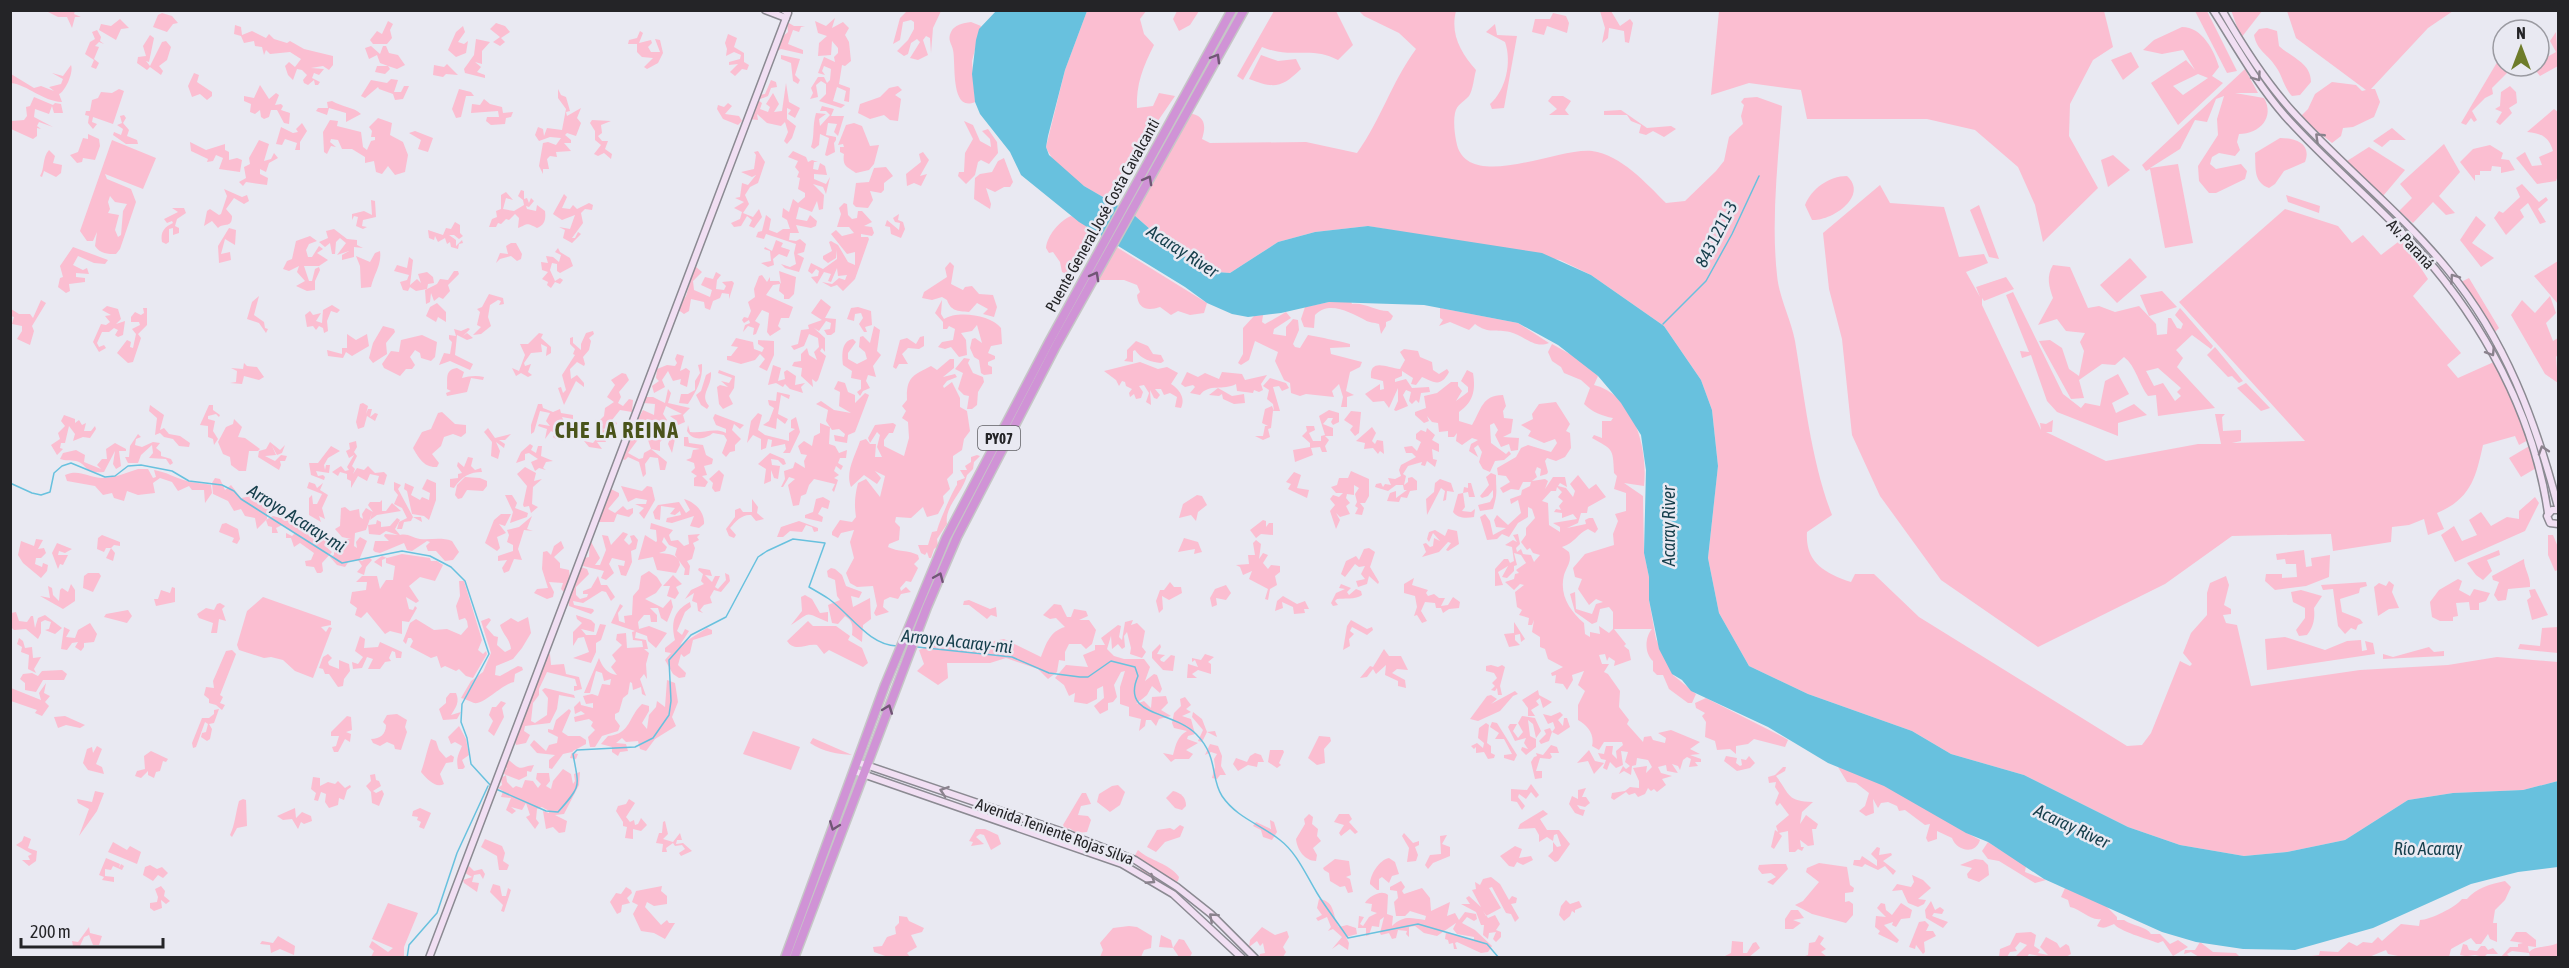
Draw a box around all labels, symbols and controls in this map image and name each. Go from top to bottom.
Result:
north arrow [2491,18,2551,78]
text: N [2516,24,2526,42]
one-way arrow [1209,54,1220,65]
one-way arrow [2249,71,2260,82]
street label: Puente General José Costa Cavalcanti [1041,115,1163,315]
one-way arrow [2316,134,2327,145]
one-way arrow [1141,176,1152,187]
water label: 8431211-3 [1690,197,1742,271]
street label: Av. Paraná [2384,216,2438,272]
water label: Acaray River [1143,220,1223,282]
one-way arrow [1088,272,1099,283]
one-way arrow [2450,273,2461,284]
one-way arrow [2483,346,2494,357]
district label: CHE LA REINA [554,417,680,443]
road number: PY07 [978,426,1020,450]
one-way arrow [2538,445,2551,456]
water label: Arroyo Acaray-mi [243,479,350,556]
water label: Acaray River [1658,485,1679,567]
one-way arrow [932,572,944,583]
water label: Arroyo Acaray-mi [900,625,1013,657]
one-way arrow [881,705,894,715]
one-way arrow [939,786,950,798]
street label: Avenida Teniente Rojas Silva [973,794,1136,869]
water label: Acaray River [2030,799,2114,853]
one-way arrow [829,820,841,831]
water label: Río Acaray [2394,838,2463,859]
one-way arrow [1145,873,1155,885]
scale bar [21,911,164,949]
one-way arrow [1209,913,1220,924]
text: 200 m [30,921,71,942]

